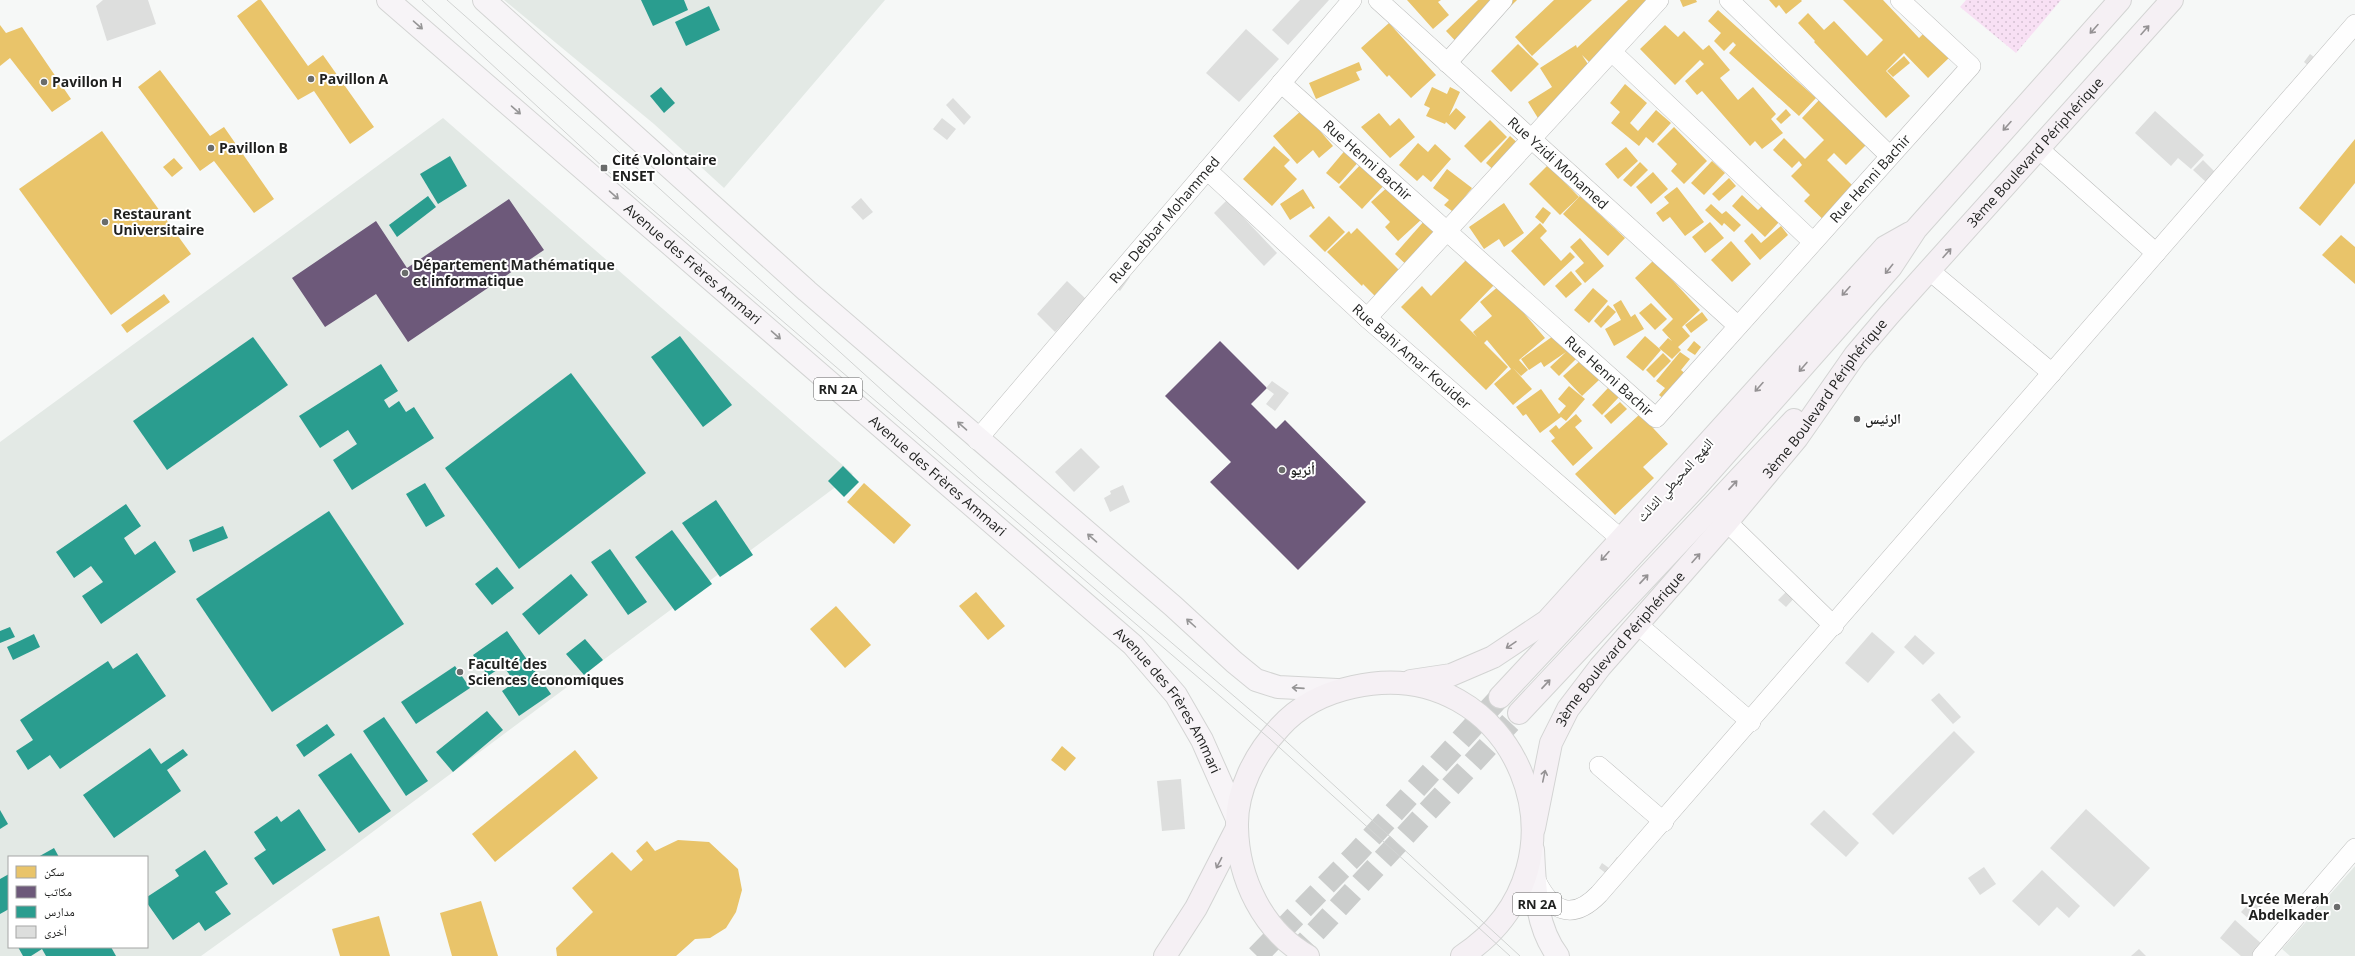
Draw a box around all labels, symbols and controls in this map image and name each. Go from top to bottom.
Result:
one-way arrow [412,21,423,30]
one-way arrow [2089,24,2098,34]
one-way arrow [2140,26,2149,36]
place label: Pavillon A [319,69,389,88]
place label: Pavillon H [52,72,122,91]
street label: 3ème Boulevard Périphérique [1962,73,2107,231]
marker: Pavillon A [306,74,316,84]
marker: Pavillon H [39,77,49,87]
one-way arrow [511,106,521,115]
street label: Rue Yzidi Mohamed [1504,112,1613,213]
street label: Rue Henni Bachir [1319,115,1416,205]
one-way arrow [2003,121,2012,132]
street label: Rue Henni Bachir [1825,130,1915,227]
place label: Pavillon B [219,138,288,157]
marker: Pavillon B [206,143,216,153]
place label: Cité Volontaire ENSET [612,150,717,185]
street label: Rue Debbar Mohammed [1105,152,1223,287]
marker: Cité Volontaire ENSET [599,163,609,173]
one-way arrow [609,191,620,200]
street label: Avenue des Frères Ammari [620,199,766,328]
place label: Restaurant Universitaire [113,204,204,239]
marker: Restaurant Universitaire [100,217,110,227]
one-way arrow [1942,248,1951,258]
place label: Département Mathématique et informatique [413,255,615,290]
one-way arrow [1884,264,1893,275]
marker: Département Mathématique et informatique [400,268,410,278]
one-way arrow [1841,286,1851,296]
street label: Rue Bahi Amar Kouider [1349,299,1476,414]
street label: 3ème Boulevard Périphérique [1758,314,1891,482]
one-way arrow [771,331,782,340]
street label: Rue Henni Bachir [1561,331,1658,421]
one-way arrow [1798,361,1807,372]
road number: RN 2A [814,378,862,400]
one-way arrow [1754,382,1763,392]
place label: الرئيس [1865,409,1901,428]
street label: Avenue des Frères Ammari [865,411,1011,540]
marker: الرئيس [1852,414,1862,424]
one-way arrow [956,421,967,430]
street label: النهج المحيطي الثالث [1632,434,1719,527]
place label: أنريو [1290,460,1315,479]
marker: أنريو [1277,465,1287,475]
one-way arrow [1728,480,1738,490]
one-way arrow [1087,533,1097,542]
one-way arrow [1601,551,1610,561]
one-way arrow [1691,553,1700,563]
street label: 3ème Boulevard Périphérique [1551,567,1689,730]
one-way arrow [1639,574,1649,584]
one-way arrow [1185,618,1196,627]
street label: Avenue des Frères Ammari [1110,623,1226,776]
one-way arrow [1506,641,1517,649]
place label: Faculté des Sciences économiques [468,654,624,689]
marker: Faculté des Sciences économiques [455,667,465,677]
one-way arrow [1541,679,1550,689]
one-way arrow [1292,684,1305,692]
one-way arrow [1541,770,1549,783]
legend [8,856,148,948]
one-way arrow [1215,856,1222,868]
text: سكن [44,863,65,880]
text: مكاتب [44,883,72,900]
place label: Lycée Merah Abdelkader [2240,889,2330,924]
road number: RN 2A [1513,893,1561,915]
marker: Lycée Merah Abdelkader [2332,902,2342,912]
text: مدارس [44,903,75,920]
text: أخرى [44,923,67,940]

